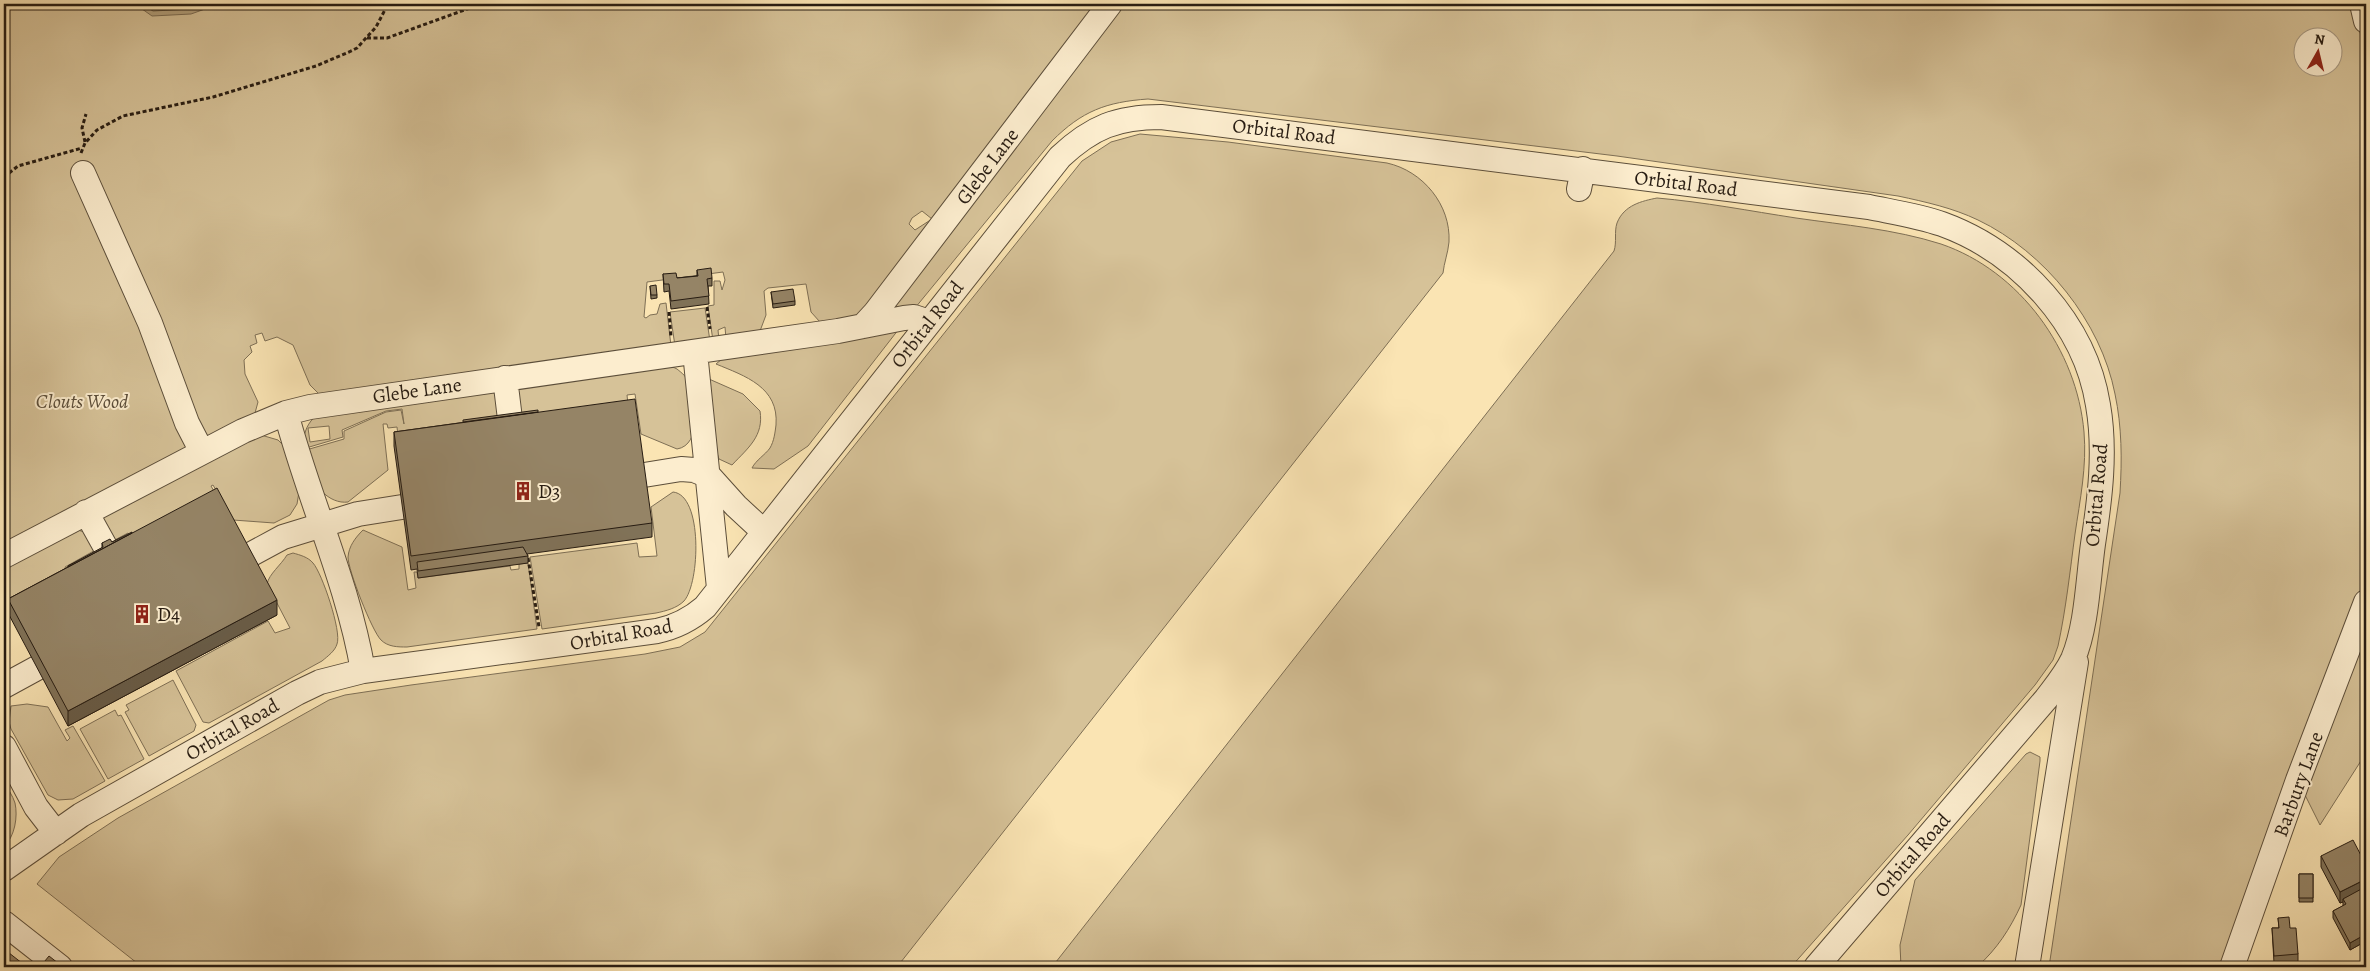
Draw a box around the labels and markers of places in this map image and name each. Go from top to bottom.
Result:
place label: D3 [538,478,560,505]
building icon: D3 [512,480,534,502]
place label: D4 [157,601,180,628]
building icon: D4 [131,603,153,625]

